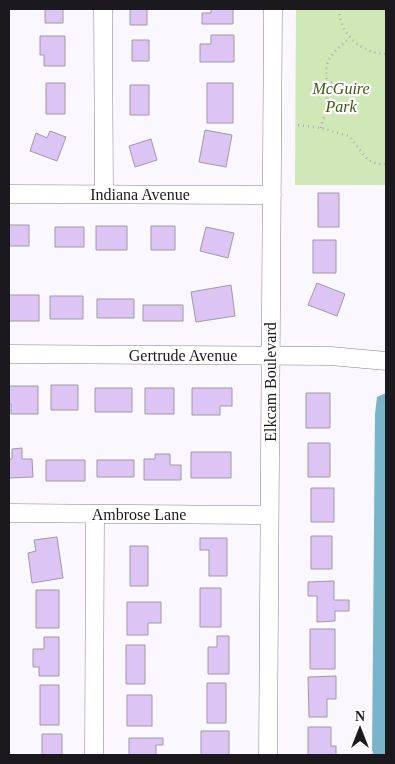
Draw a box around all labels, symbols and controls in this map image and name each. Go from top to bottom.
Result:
park label: McGuire Park [311,80,370,115]
street label: Indiana Avenue [90,186,190,203]
street label: Elkcam Boulevard [262,322,279,442]
street label: Gertrude Avenue [129,347,237,364]
street label: Ambrose Lane [92,506,186,523]
north arrow [335,704,385,754]
text: N [355,709,365,724]

